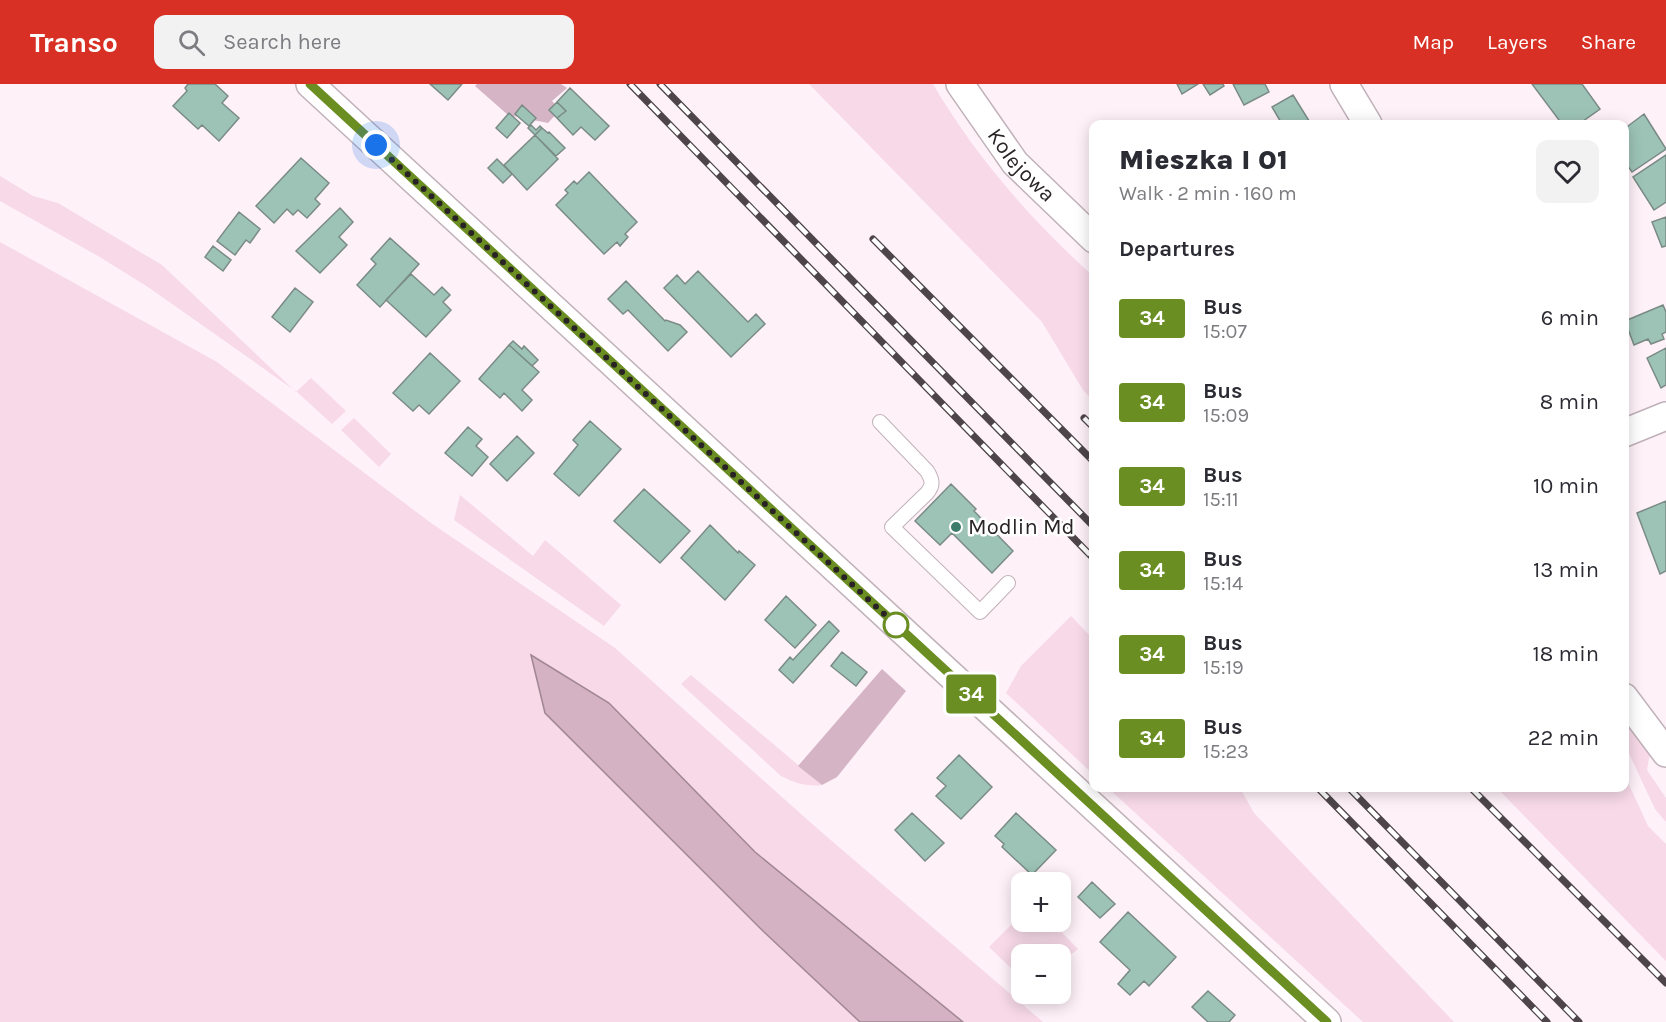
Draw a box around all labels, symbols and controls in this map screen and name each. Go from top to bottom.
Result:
search box [154,15,574,69]
text: Transo [30,26,118,59]
icon: search [175,26,208,59]
text: Search here [223,29,341,55]
text: Map [1412,30,1454,54]
text: Layers [1487,30,1548,54]
text: Share [1581,30,1636,54]
street label: Kolejowa [982,123,1061,208]
your location [361,130,391,160]
button: heart [1536,140,1599,203]
text: Mieszka I 01 [1119,143,1288,176]
text: Walk · 2 min · 160 m [1119,182,1297,205]
text: Departures [1119,236,1235,262]
text: Bus [1203,294,1243,320]
text: 6 min [1541,305,1599,331]
text: 34 [1139,306,1165,330]
text: 15:07 [1203,320,1247,343]
text: Bus [1203,378,1243,404]
text: 8 min [1540,389,1599,415]
text: 34 [1139,390,1165,414]
text: 15:09 [1203,404,1249,427]
text: Bus [1203,462,1243,488]
text: 10 min [1533,473,1599,499]
text: 34 [1139,474,1165,498]
text: 15:11 [1203,488,1239,511]
place label: Modlin Md [968,514,1075,540]
marker: Modlin Md [949,520,963,534]
text: Bus [1203,546,1243,572]
text: 13 min [1533,557,1599,583]
text: 34 [1139,558,1165,582]
text: 15:14 [1203,572,1243,595]
unlabelled marker [883,612,909,638]
text: Bus [1203,630,1243,656]
text: 18 min [1533,641,1599,667]
text: 34 [1139,642,1165,666]
text: 15:19 [1203,656,1244,679]
line badge: 34 [944,674,998,714]
text: 34 [958,682,984,706]
text: Bus [1203,714,1243,740]
text: 22 min [1528,725,1599,751]
text: 34 [1139,726,1165,750]
text: 15:23 [1203,740,1249,763]
map controls [1011,872,1071,1004]
button: + [1011,872,1071,932]
button: − [1011,944,1071,1004]

